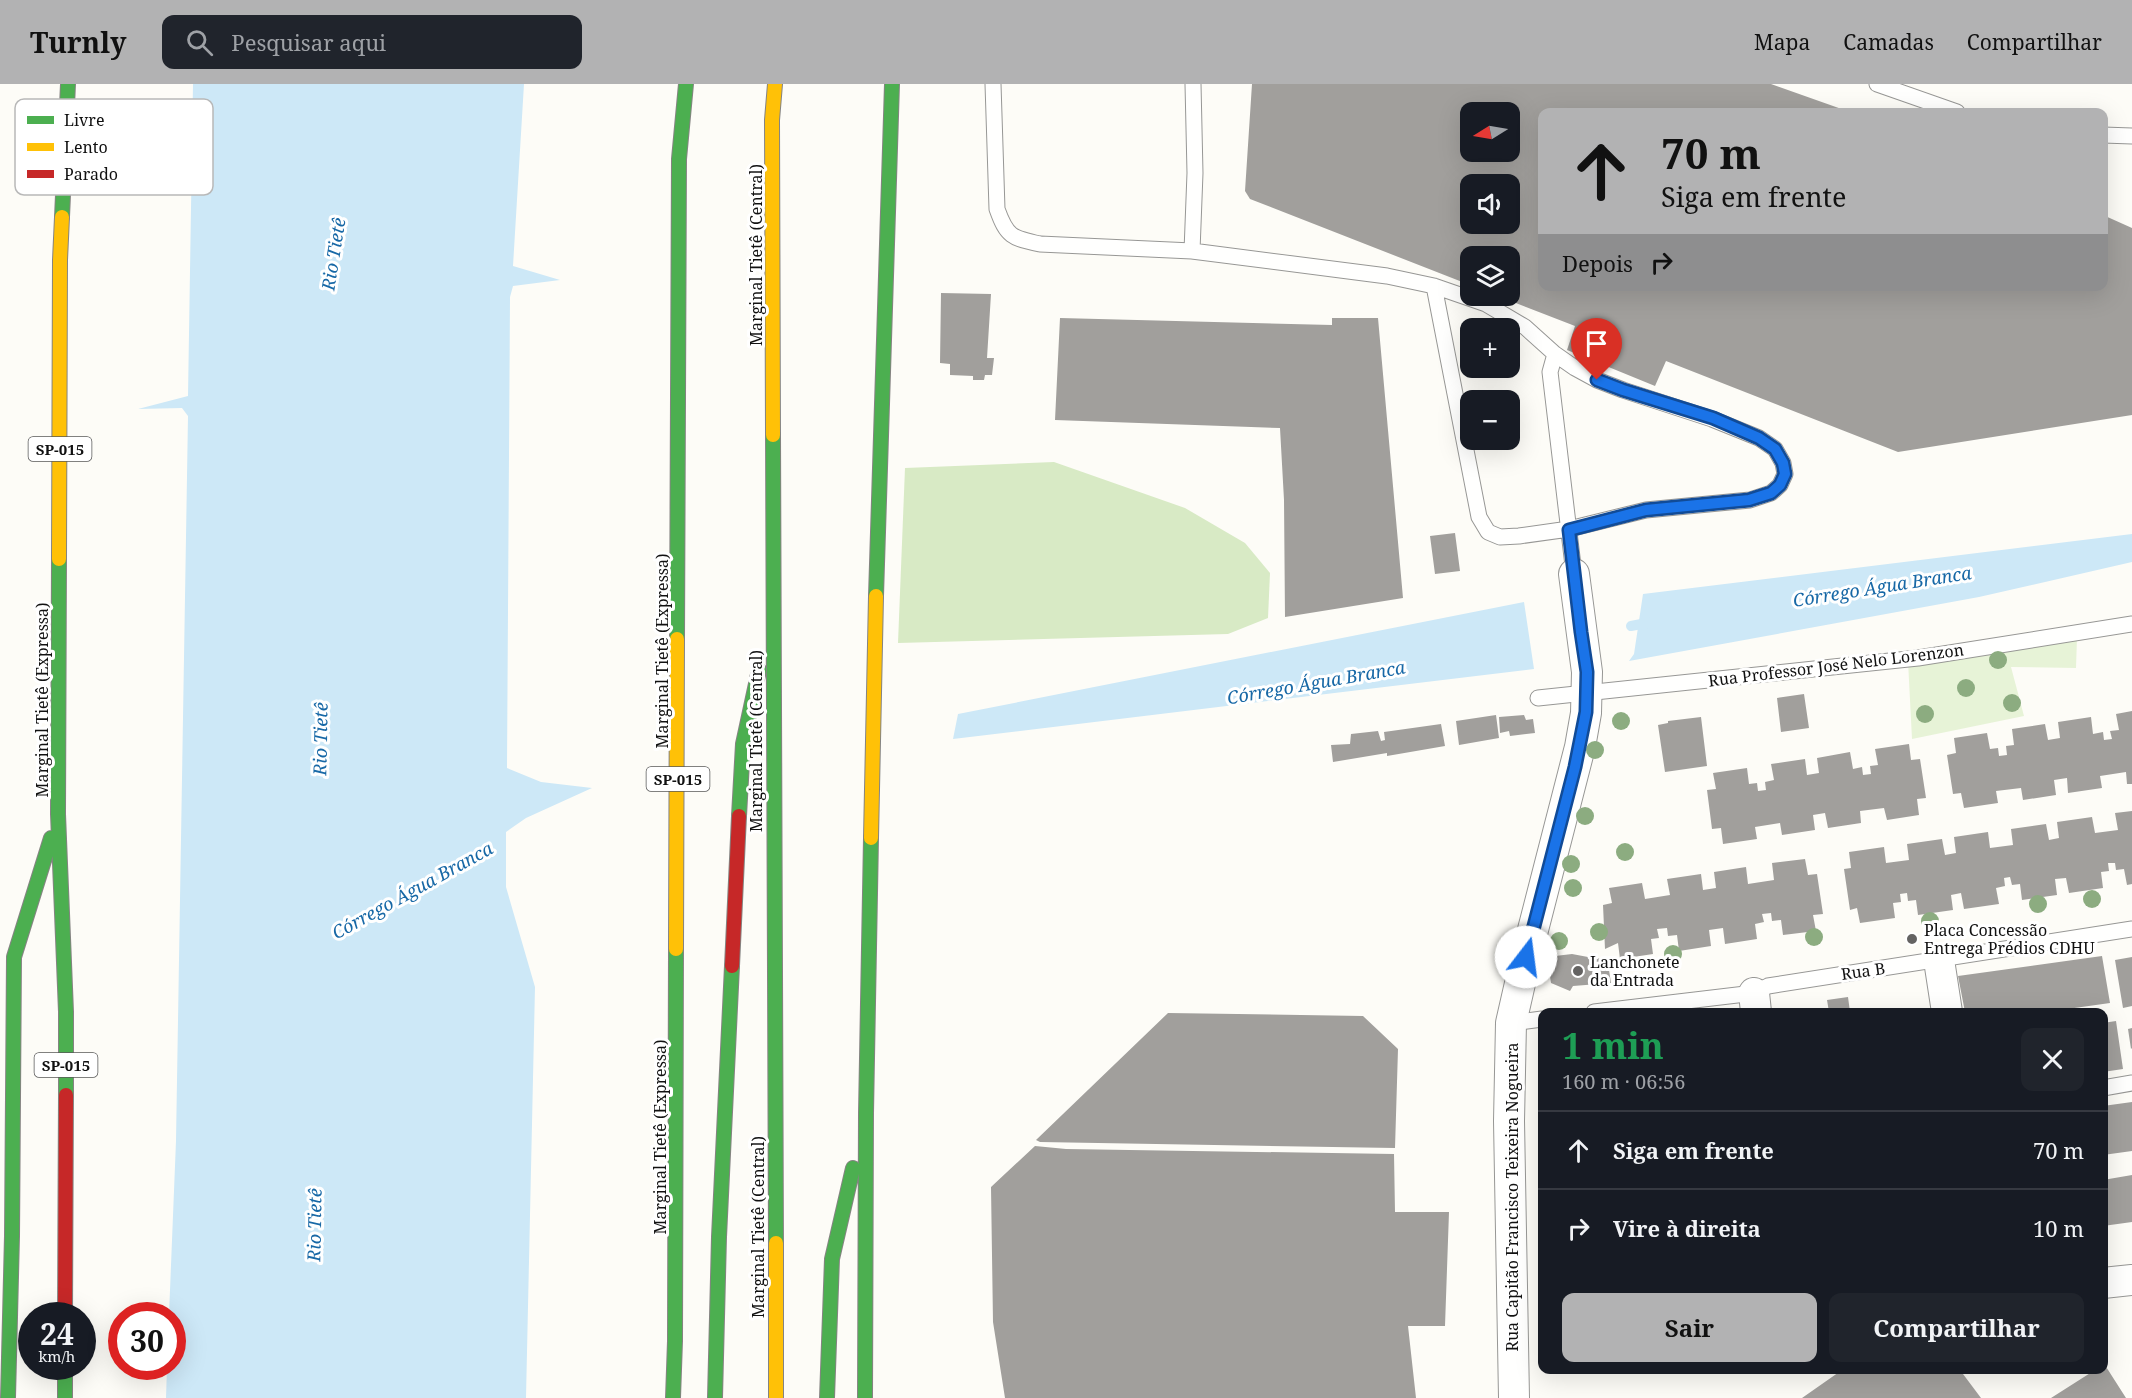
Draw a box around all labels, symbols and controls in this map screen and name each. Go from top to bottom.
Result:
search box [162,15,582,69]
text: Turnly [30,23,126,61]
icon: search [183,26,216,59]
text: Pesquisar aqui [231,27,386,57]
text: Mapa [1754,28,1810,56]
text: Camadas [1843,28,1934,56]
text: Compartilhar [1967,28,2102,56]
legend [15,99,213,195]
north arrow [1460,102,1520,162]
map controls [1460,102,1520,450]
text: Livre [64,109,104,131]
text: 70 m [1661,124,1761,181]
icon: ahead [1562,132,1640,210]
text: Lento [64,136,108,158]
text: Parado [64,163,118,185]
street label: Marginal Tietê (Central) [745,164,767,346]
button: sound [1460,174,1520,234]
text: Siga em frente [1661,178,1847,215]
water label: Rio Tietê [315,216,351,293]
button: layers [1460,246,1520,306]
icon: right [1645,246,1678,279]
text: Depois [1562,248,1633,278]
button: + [1460,318,1520,378]
pin [1571,318,1622,380]
icon: arrive [1580,327,1613,360]
button: − [1460,390,1520,450]
road number: SP-015 [28,437,92,461]
street label: Marginal Tietê (Expressa) [651,553,673,749]
water label: Córrego Água Branca [1791,560,1974,612]
street label: Marginal Tietê (Expressa) [31,602,53,798]
street label: Rua Professor José Nelo Lorenzon [1707,638,1965,692]
street label: Marginal Tietê (Central) [745,650,767,832]
water label: Córrego Água Branca [1225,654,1408,709]
water label: Rio Tietê [307,702,333,777]
road number: SP-015 [646,767,710,791]
water label: Córrego Água Branca [327,835,497,944]
place label: Placa Concessão Entrega Prédios CDHU [1924,919,2095,959]
position arrow [1494,925,1558,989]
marker: Placa Concessão Entrega Prédios CDHU [1905,932,1919,946]
place label: Lanchonete da Entrada [1590,951,1680,991]
street label: Rua B [1840,957,1886,985]
marker: Lanchonete da Entrada [1571,964,1585,978]
text: 1 min [1562,1021,1664,1070]
button: close [2021,1028,2084,1091]
street label: Marginal Tietê (Expressa) [649,1039,671,1235]
street label: Rua Capitão Francisco Teixeira Nogueira [1501,1042,1523,1352]
road number: SP-015 [34,1053,98,1077]
text: 160 m · 06:56 [1562,1068,1685,1095]
icon: ahead [1562,1134,1595,1167]
text: Siga em frente [1613,1135,1774,1165]
text: 70 m [2033,1135,2084,1165]
street label: Marginal Tietê (Central) [747,1136,769,1318]
water label: Rio Tietê [301,1188,327,1263]
icon: right [1562,1212,1595,1245]
text: Vire à direita [1613,1213,1761,1243]
text: 10 m [2033,1213,2084,1243]
button: Sair [1562,1293,1817,1362]
button: Compartilhar [1829,1293,2084,1362]
speed limit sign: 30 [108,1302,186,1380]
text: 24 [40,1313,74,1354]
text: km/h [39,1346,75,1366]

